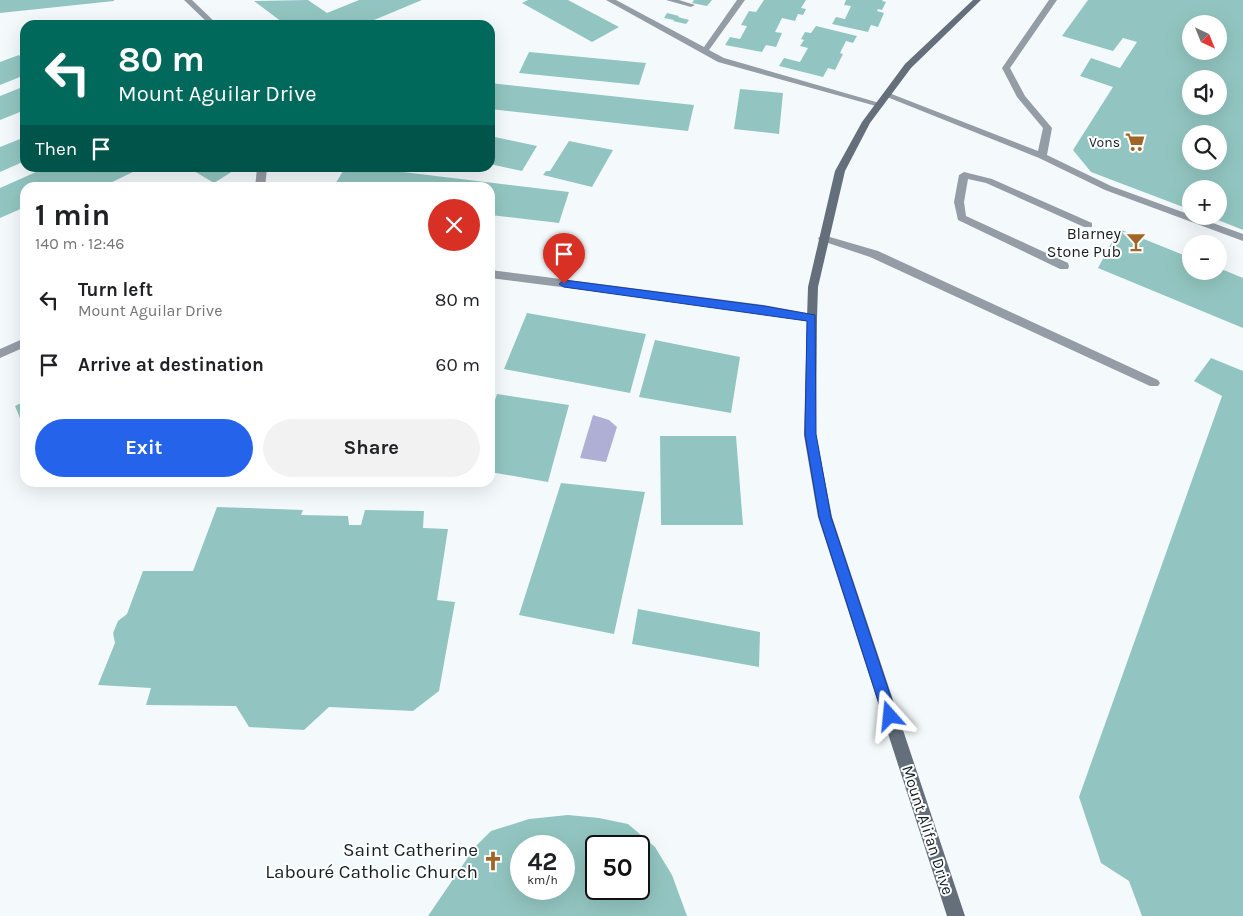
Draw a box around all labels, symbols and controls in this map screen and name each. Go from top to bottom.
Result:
north arrow [1182,15,1228,60]
map controls [1182,15,1227,280]
text: 80 m [118,39,205,80]
icon: left [35,40,100,105]
button: sound [1182,70,1227,115]
text: Mount Aguilar Drive [118,81,317,107]
button: search [1182,125,1227,170]
supermarket icon: Vons [1124,131,1146,153]
place label: Vons [1089,134,1120,151]
icon: arrive [87,135,115,163]
text: Then [35,138,77,160]
button: + [1182,180,1227,225]
text: 1 min [35,197,110,233]
button: close [428,199,480,251]
place label: Blarney Stone Pub [1047,224,1122,261]
bar icon: Blarney Stone Pub [1125,231,1147,253]
pin [543,233,585,284]
text: 140 m · 12:46 [35,234,124,253]
button: − [1182,235,1227,280]
icon: arrive [550,240,578,268]
text: Turn left [78,279,153,301]
icon: left [35,286,63,314]
text: 80 m [435,289,480,311]
text: Mount Aguilar Drive [78,301,222,320]
icon: arrive [35,351,63,379]
text: Arrive at destination [78,354,264,376]
text: 60 m [436,354,480,376]
button: Exit [35,419,253,477]
button: Share [263,419,480,477]
position arrow [863,689,915,741]
street label: Mount Alifan Drive [898,763,958,897]
speed limit sign: 50 [585,835,650,900]
place label: Saint Catherine Labouré Catholic Church [265,839,478,883]
text: 42 [527,847,558,876]
church icon: Saint Catherine Labouré Catholic Church [482,850,504,872]
text: km/h [527,873,558,887]

